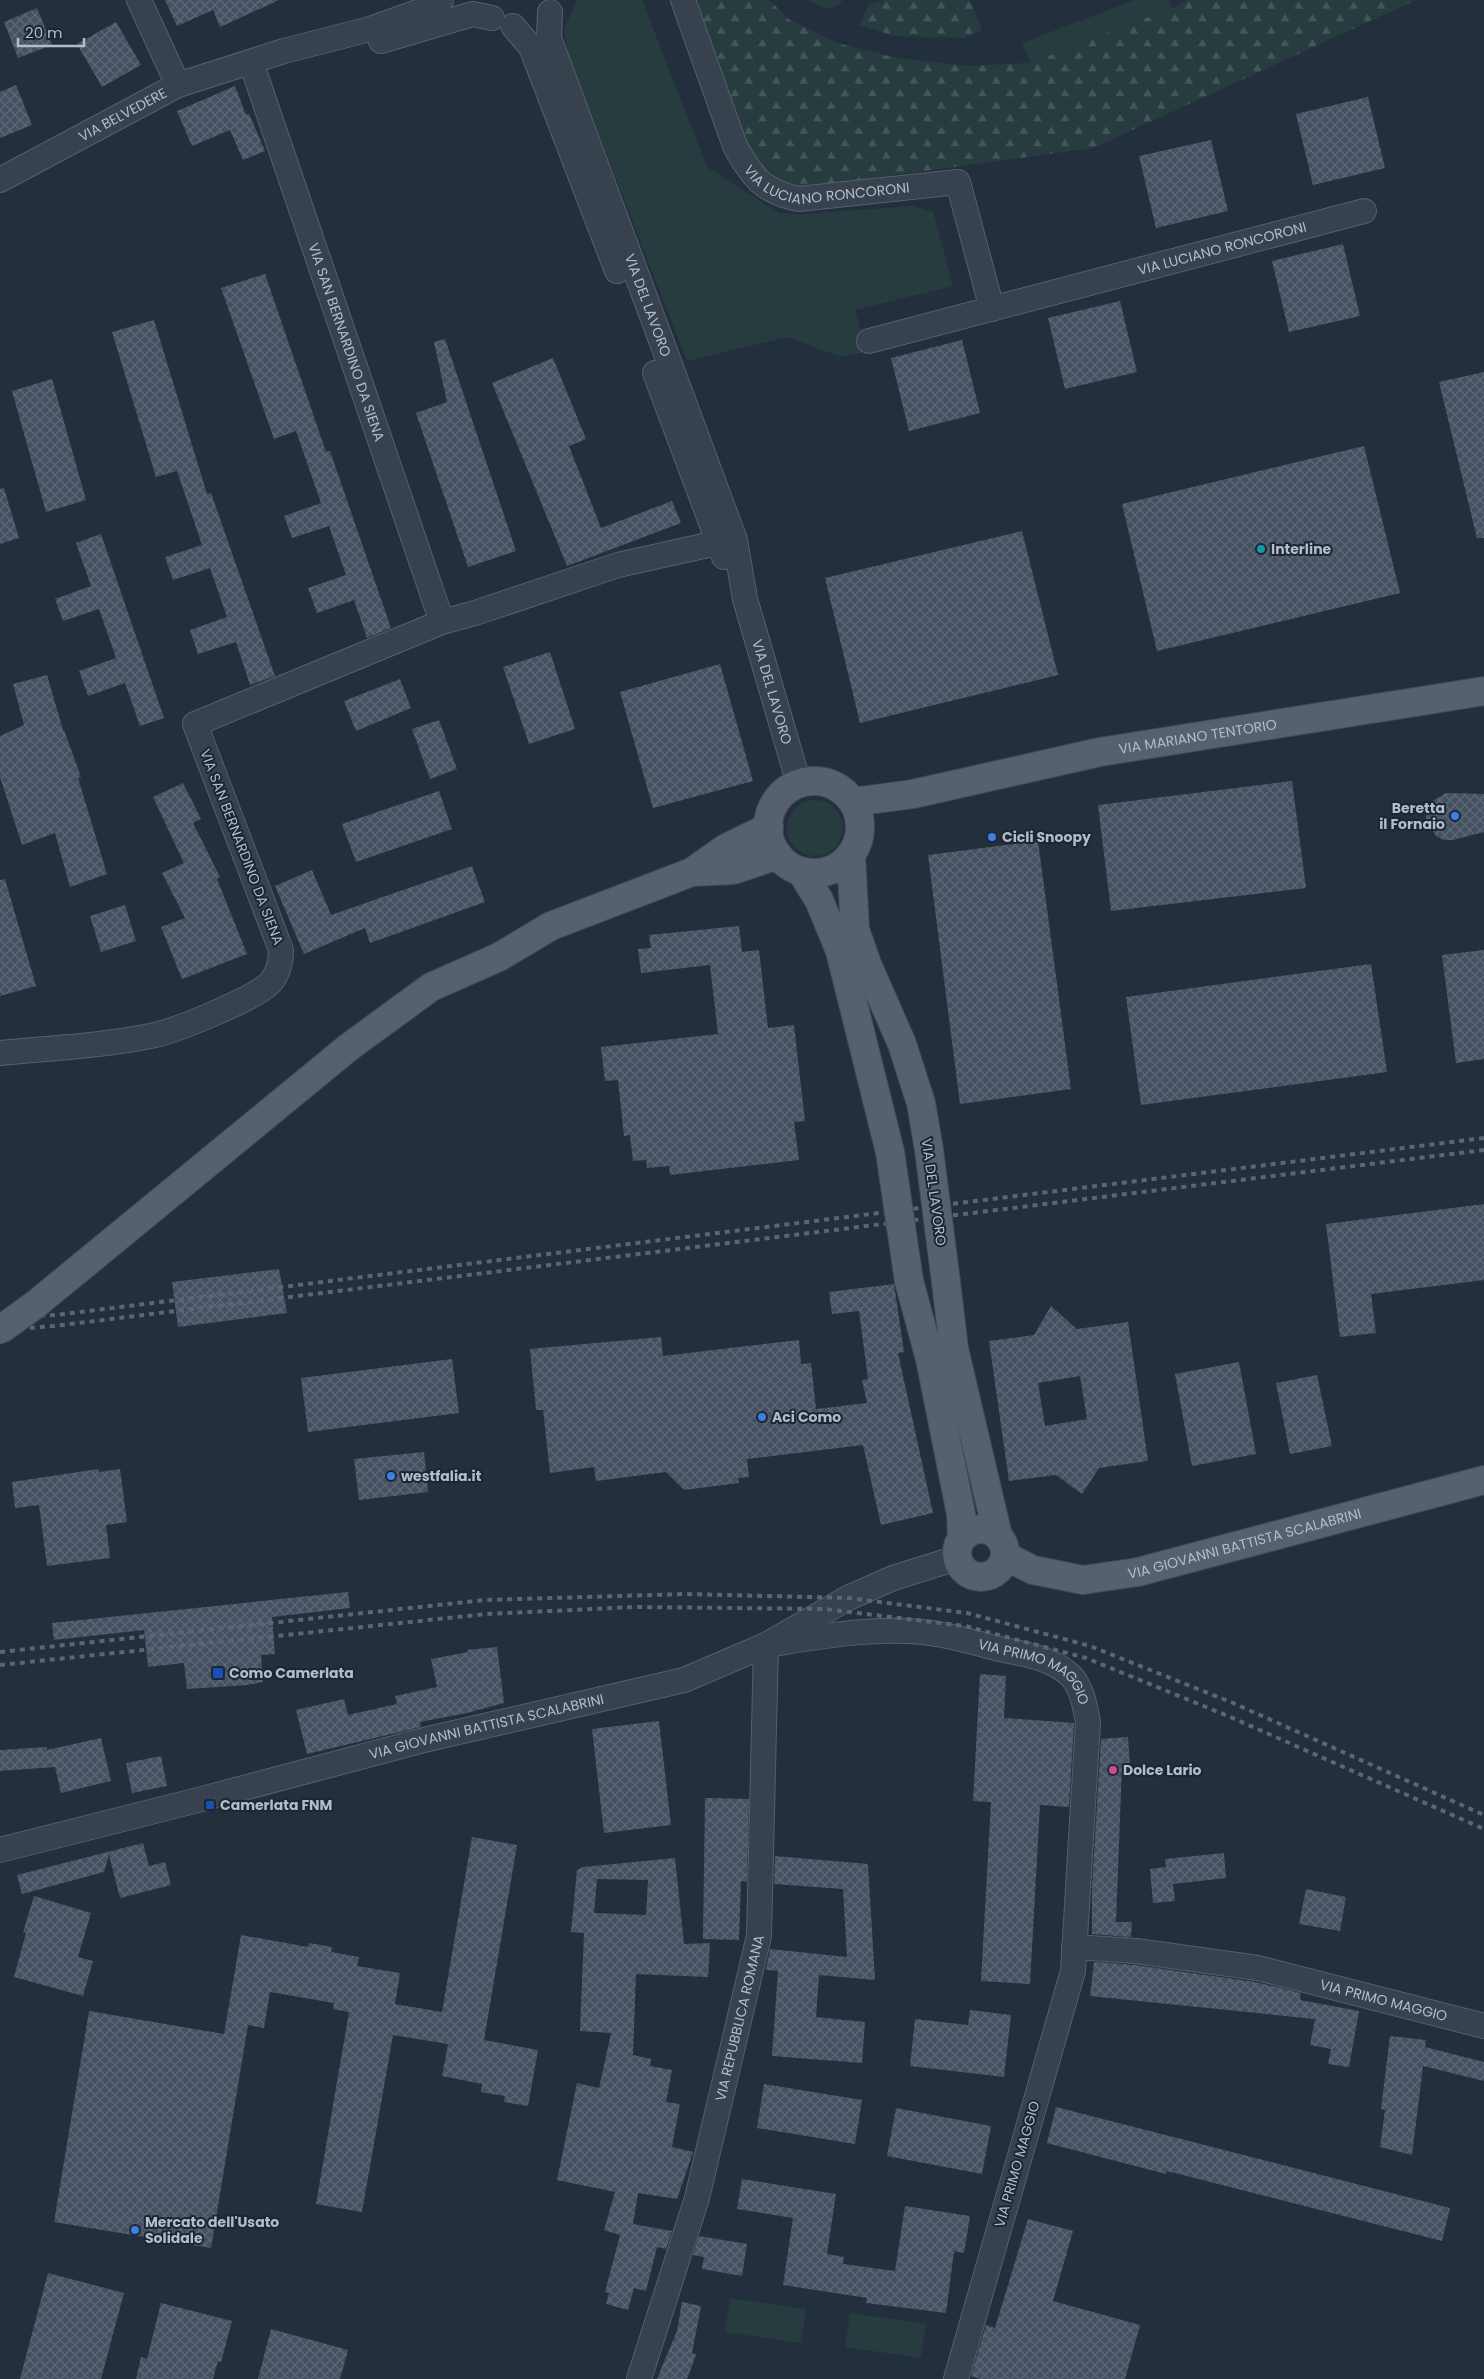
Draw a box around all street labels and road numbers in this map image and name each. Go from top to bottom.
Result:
street label: VIA BELVEDERE [75,83,170,146]
street label: VIA LUCIANO RONCORONI [739,161,911,209]
street label: VIA LUCIANO RONCORONI [1135,217,1309,280]
street label: VIA SAN BERNARDINO DA SIENA [303,240,390,444]
street label: VIA DEL LAVORO [620,251,676,360]
street label: VIA DEL LAVORO [747,637,797,747]
street label: VIA MARIANO TENTORIO [1117,714,1278,759]
street label: VIA SAN BERNARDINO DA SIENA [195,746,289,948]
street label: VIA DEL LAVORO [917,1137,951,1247]
street label: VIA GIOVANNI BATTISTA SCALABRINI [1126,1503,1363,1583]
street label: VIA PRIMO MAGGIO [976,1634,1094,1707]
street label: VIA GIOVANNI BATTISTA SCALABRINI [367,1689,606,1764]
street label: VIA REPUBBLICA ROMANA [710,1933,769,2103]
street label: VIA PRIMO MAGGIO [1318,1974,1449,2026]
street label: VIA PRIMO MAGGIO [989,2098,1045,2230]

